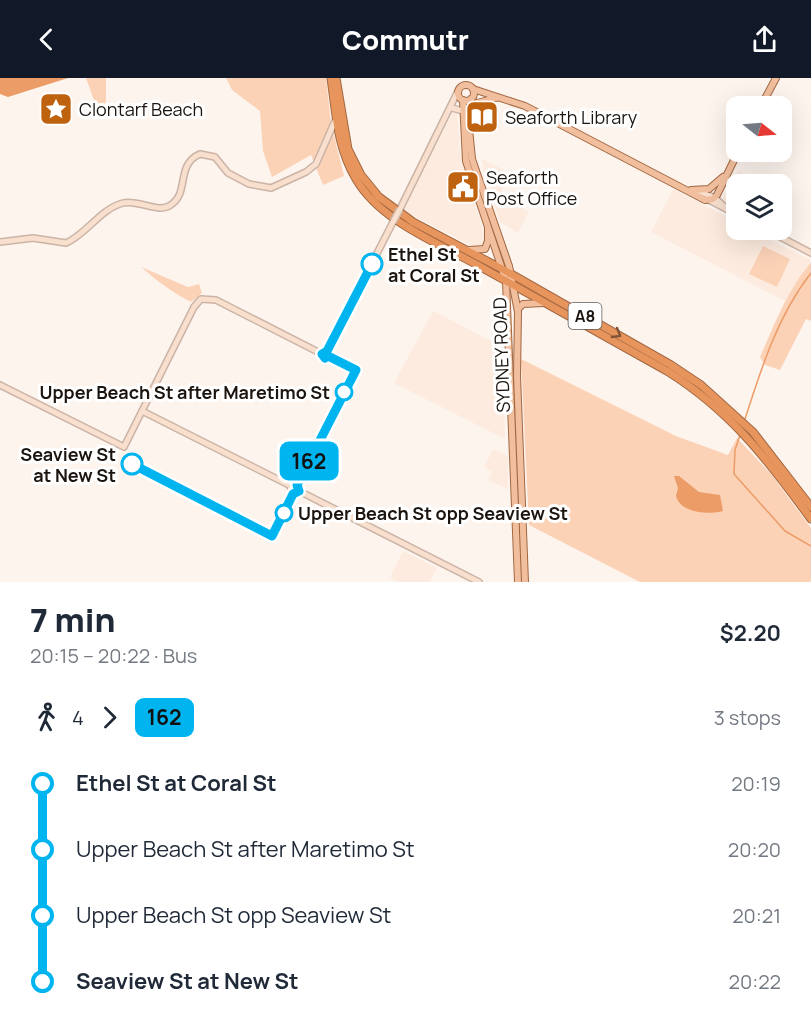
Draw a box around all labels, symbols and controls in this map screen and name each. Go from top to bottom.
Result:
text: Commutr [342,21,469,58]
icon: back [30,23,63,56]
icon: share [748,23,781,56]
place icon: Clontarf Beach [38,91,74,127]
north arrow [726,96,792,162]
map controls [726,96,792,240]
place label: Clontarf Beach [79,97,203,121]
library icon: Seaforth Library [464,99,500,135]
place label: Seaforth Library [505,105,638,129]
place label: Seaforth Post Office [486,165,577,210]
public building icon: Seaforth Post Office [445,169,481,205]
button: layers [726,174,792,240]
place label: Ethel St at Coral St [388,242,480,287]
marker: Ethel St at Coral St [361,253,383,275]
street label: SYDNEY ROAD [487,297,515,413]
road number: A8 [568,303,602,329]
one-way arrow [611,327,621,339]
place label: Upper Beach St after Maretimo St [40,380,330,404]
marker: Upper Beach St after Maretimo St [335,383,353,401]
place label: Seaview St at New St [20,442,116,487]
line badge: 162 [274,442,344,481]
text: 162 [292,447,326,475]
marker: Seaview St at New St [121,453,143,475]
place label: Upper Beach St opp Seaview St [298,501,568,525]
marker: Upper Beach St opp Seaview St [275,504,293,522]
text: 7 min [30,597,116,642]
text: $2.20 [720,618,781,648]
text: 20:15 – 20:22 · Bus [30,642,197,669]
icon: walk [30,701,63,734]
icon: forward [93,701,126,734]
text: 162 [147,703,182,731]
text: 4 [72,704,84,731]
text: 3 stops [714,704,781,731]
text: Ethel St at Coral St [76,768,277,798]
text: 20:19 [731,770,781,797]
text: Upper Beach St after Maretimo St [76,834,415,864]
text: 20:20 [728,836,781,863]
text: Upper Beach St opp Seaview St [76,900,391,930]
text: 20:21 [732,902,781,929]
text: Seaview St at New St [76,966,299,996]
text: 20:22 [729,968,781,995]

